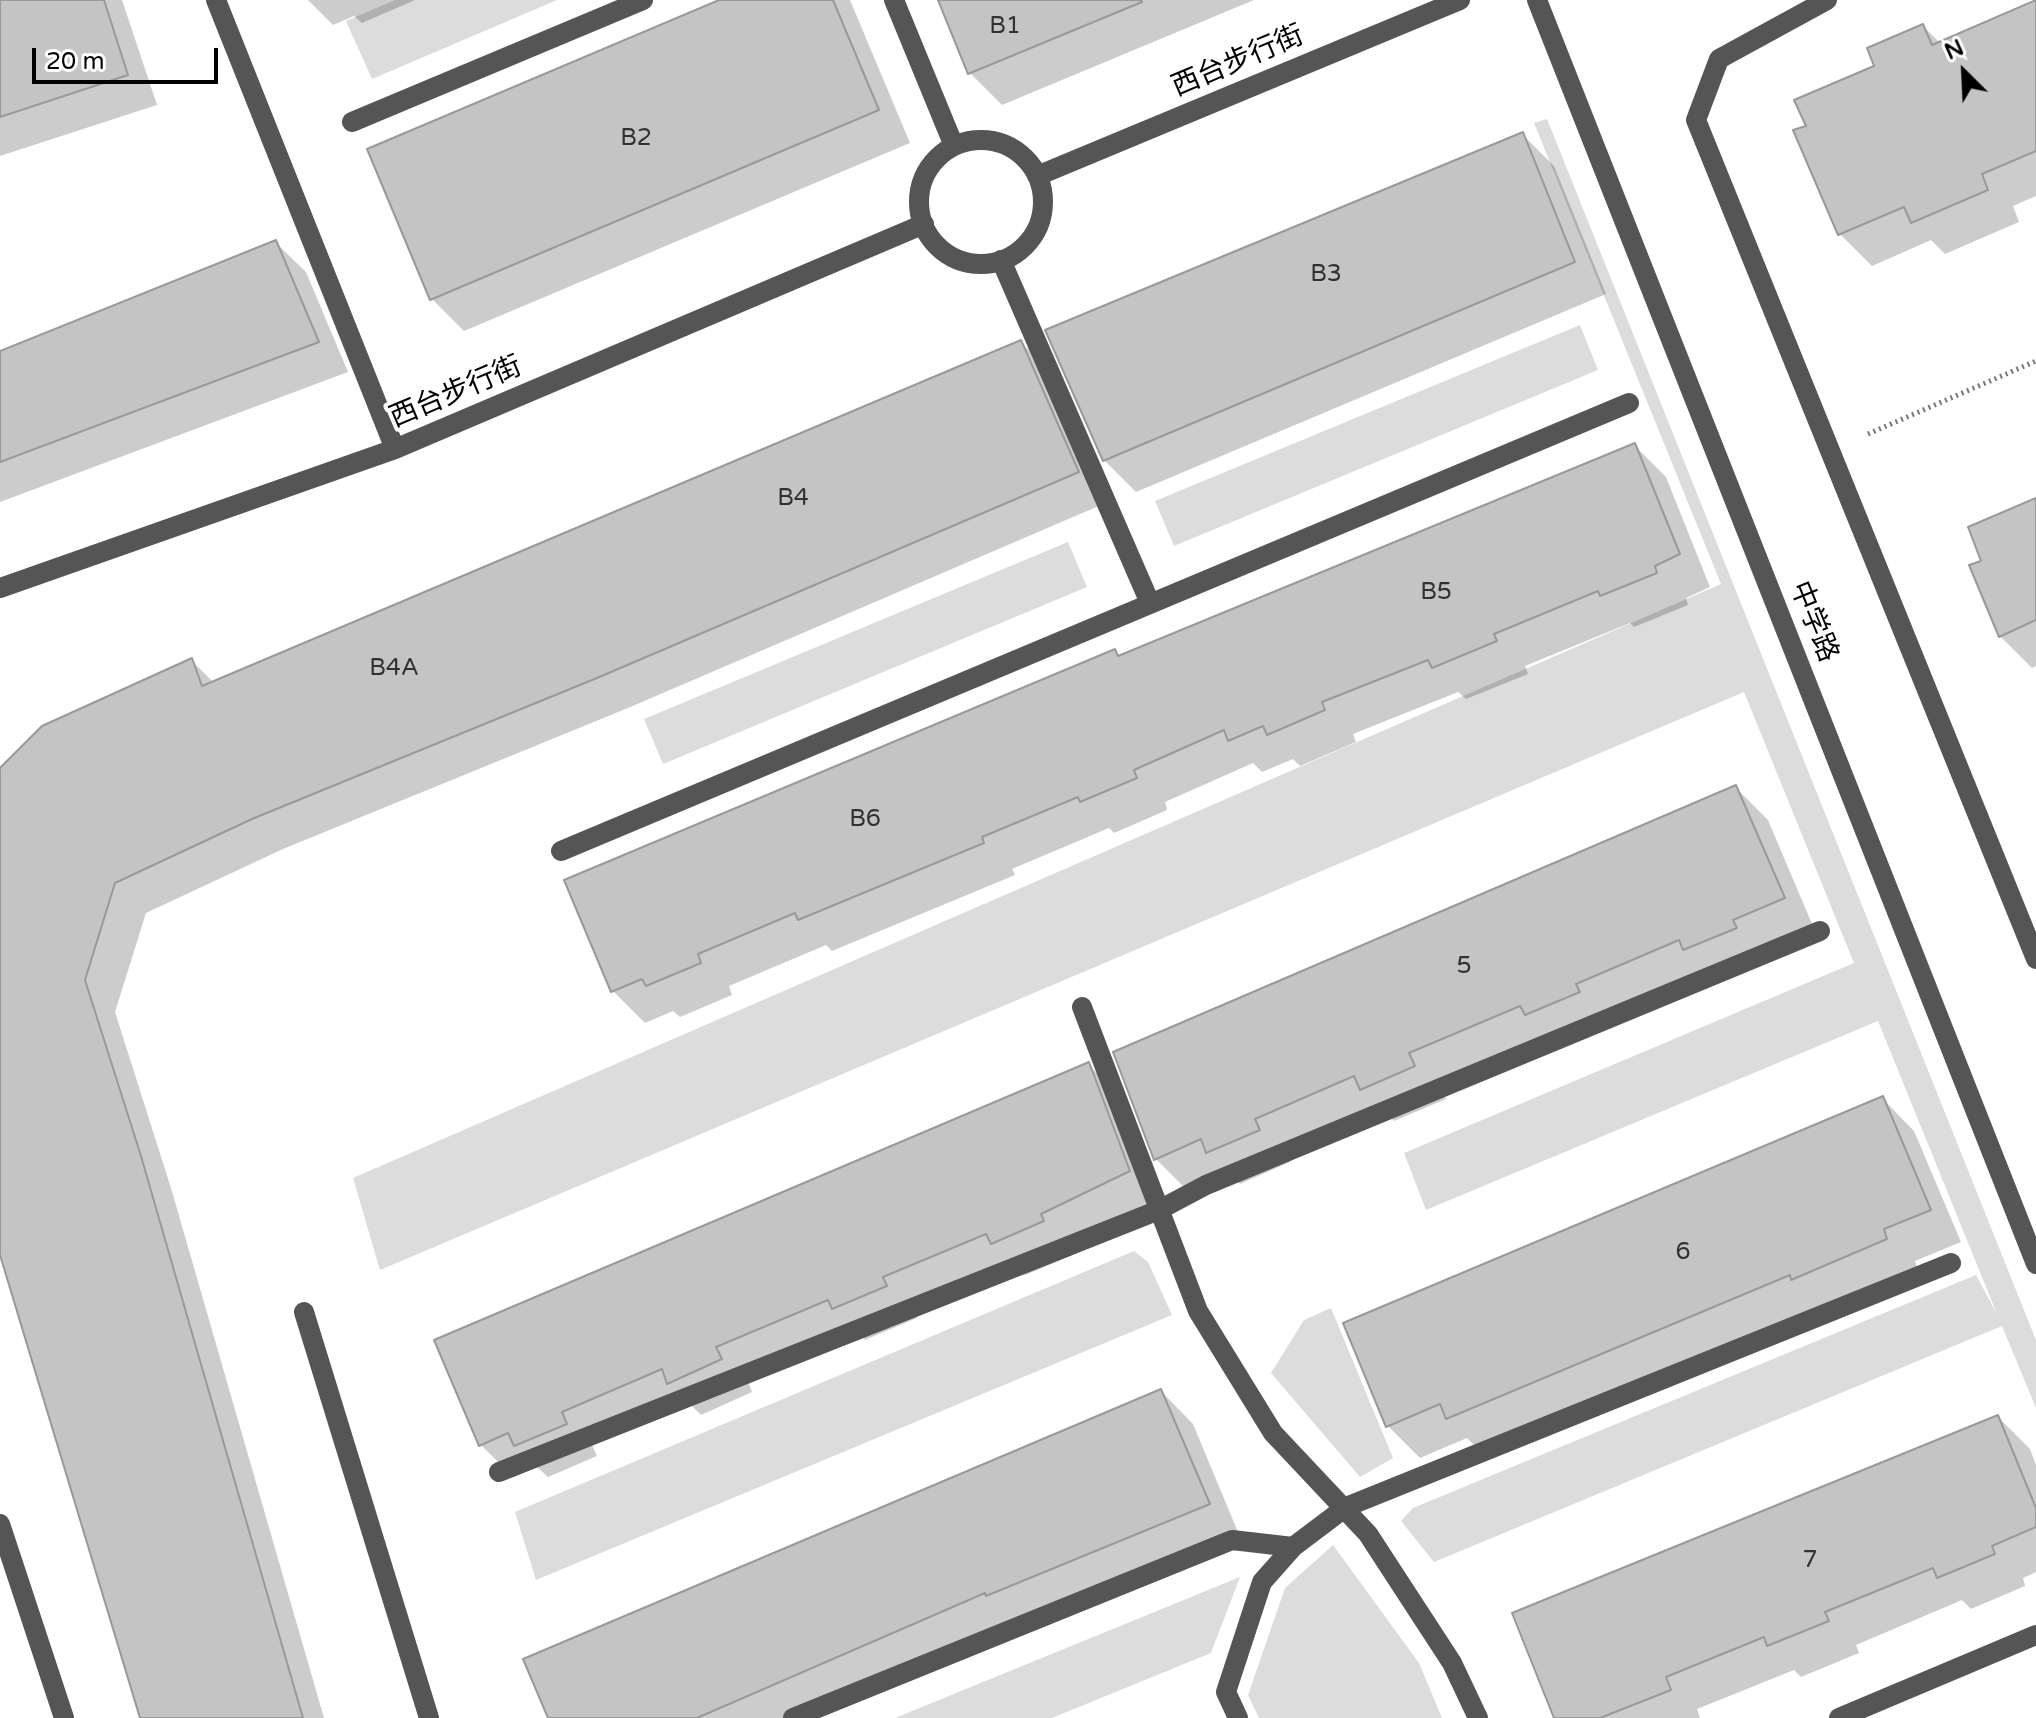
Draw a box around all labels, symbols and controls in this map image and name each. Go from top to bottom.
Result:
house number: B1 [989,13,1021,41]
street label: 西台步行街 [1167,19,1309,105]
scale bar [36,32,222,82]
north arrow [1924,32,2004,112]
text: N [1941,35,1968,66]
text: 20 m [46,47,104,76]
house number: B2 [620,125,652,153]
house number: B3 [1310,261,1342,289]
street label: 西台步行街 [385,350,527,436]
house number: B4 [777,485,809,513]
street label: 中学路 [1782,577,1844,667]
house number: B5 [1420,579,1452,607]
house number: B4A [369,655,419,683]
house number: B6 [849,806,881,834]
house number: 5 [1456,953,1472,981]
house number: 6 [1675,1239,1691,1267]
house number: 7 [1802,1547,1818,1575]

